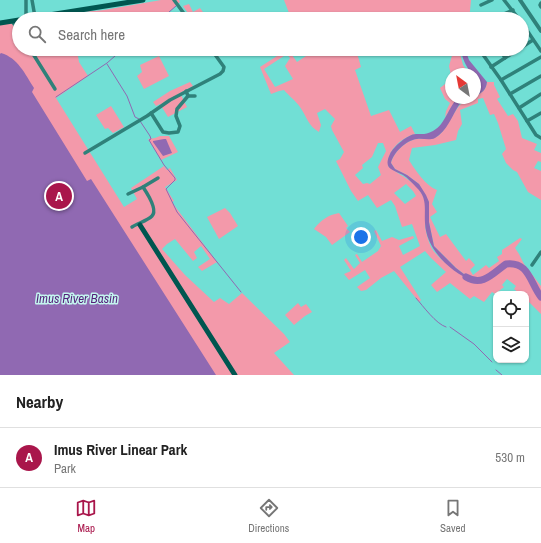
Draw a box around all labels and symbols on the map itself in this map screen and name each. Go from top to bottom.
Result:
north arrow [445,68,481,104]
pin: A [46,181,72,211]
your location [351,227,371,247]
water label: Imus River Basin [36,290,118,307]

